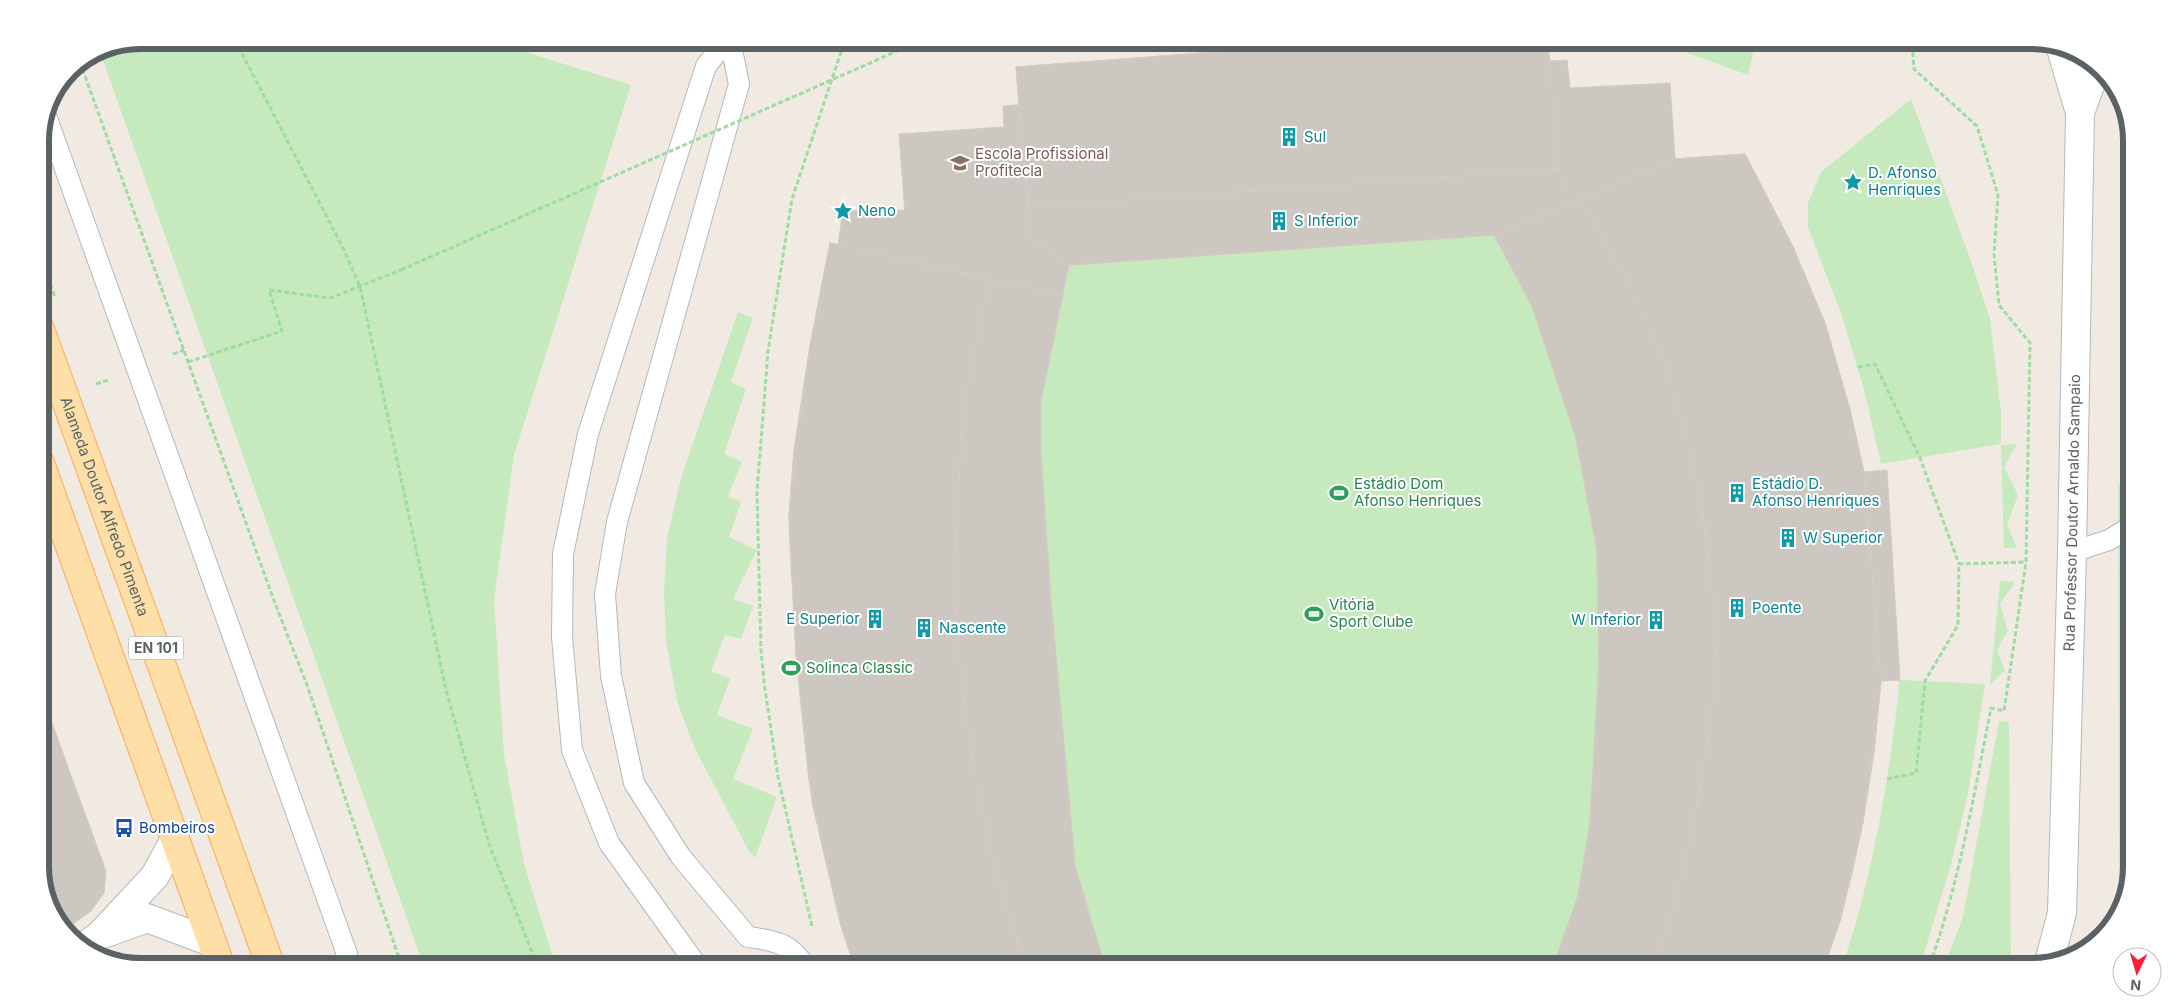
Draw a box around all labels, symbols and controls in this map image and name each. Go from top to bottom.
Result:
building icon: Sul [1278,126,1300,148]
place label: Sul [1304,127,1326,146]
place label: Escola Profissional Profitecla [975,144,1108,180]
school or university icon: Escola Profissional Profitecla [949,152,971,174]
place label: D. Afonso Henriques [1868,163,1941,199]
place icon: D. Afonso Henriques [1842,171,1864,193]
place icon: Neno [832,200,854,222]
place label: Neno [858,201,896,220]
building icon: S Inferior [1268,210,1290,232]
place label: S Inferior [1294,211,1359,230]
street label: Rua Professor Doutor Arnaldo Sampaio [2059,374,2084,652]
street label: Alameda Doutor Alfredo Pimenta [56,394,153,619]
place label: Estádio Dom Afonso Henriques [1354,474,1482,510]
place label: Estádio D. Afonso Henriques [1752,474,1880,510]
sports icon: Estádio Dom Afonso Henriques [1328,482,1350,504]
building icon: Estádio D. Afonso Henriques [1726,482,1748,504]
building icon: W Superior [1777,527,1799,549]
place label: W Superior [1803,528,1883,547]
place label: Vitória Sport Clube [1329,595,1413,631]
building icon: Poente [1726,597,1748,619]
place label: Poente [1752,598,1802,617]
sports icon: Vitória Sport Clube [1303,603,1325,625]
building icon: E Superior [864,608,886,630]
place label: E Superior [786,609,860,628]
building icon: W Inferior [1645,609,1667,631]
place label: W Inferior [1571,610,1641,629]
building icon: Nascente [913,617,935,639]
place label: Nascente [939,618,1006,637]
road number: EN 101 [128,636,184,660]
sports icon: Solinca Classic [780,657,802,679]
place label: Solinca Classic [806,658,913,677]
bus stop icon: Bombeiros [113,817,135,839]
place label: Bombeiros [139,818,215,837]
north arrow [2112,947,2162,997]
text: N [2130,977,2142,994]

